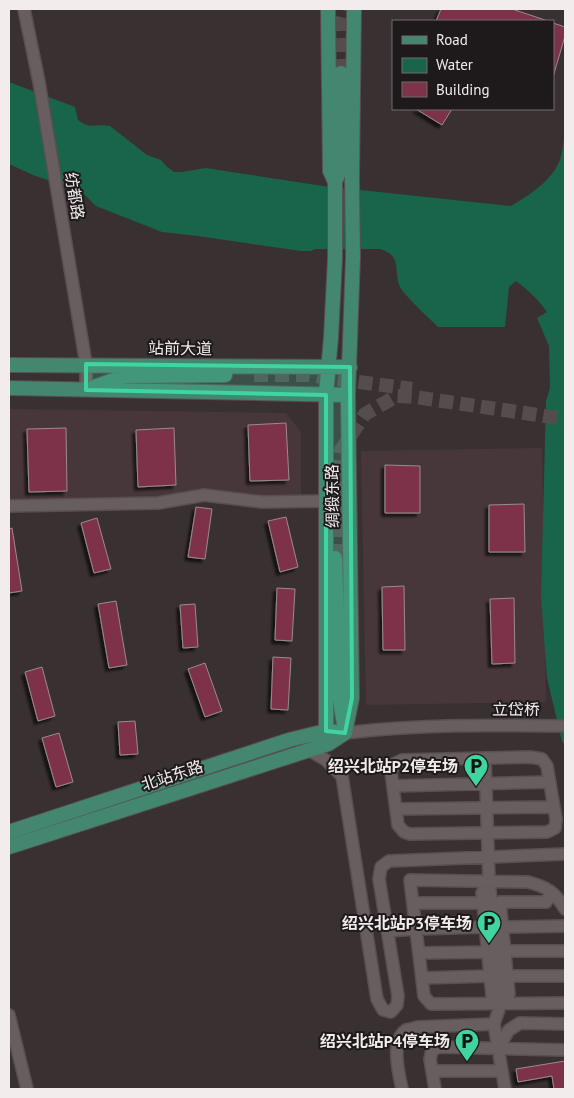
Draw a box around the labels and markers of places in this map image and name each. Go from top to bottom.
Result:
parking icon: 绍兴北站P2停车场 [463,753,489,787]
place label: 绍兴北站P2停车场 [328,756,458,776]
parking icon: 绍兴北站P3停车场 [476,910,502,944]
place label: 绍兴北站P3停车场 [342,913,472,933]
parking icon: 绍兴北站P4停车场 [454,1028,480,1062]
place label: 绍兴北站P4停车场 [320,1031,450,1051]

